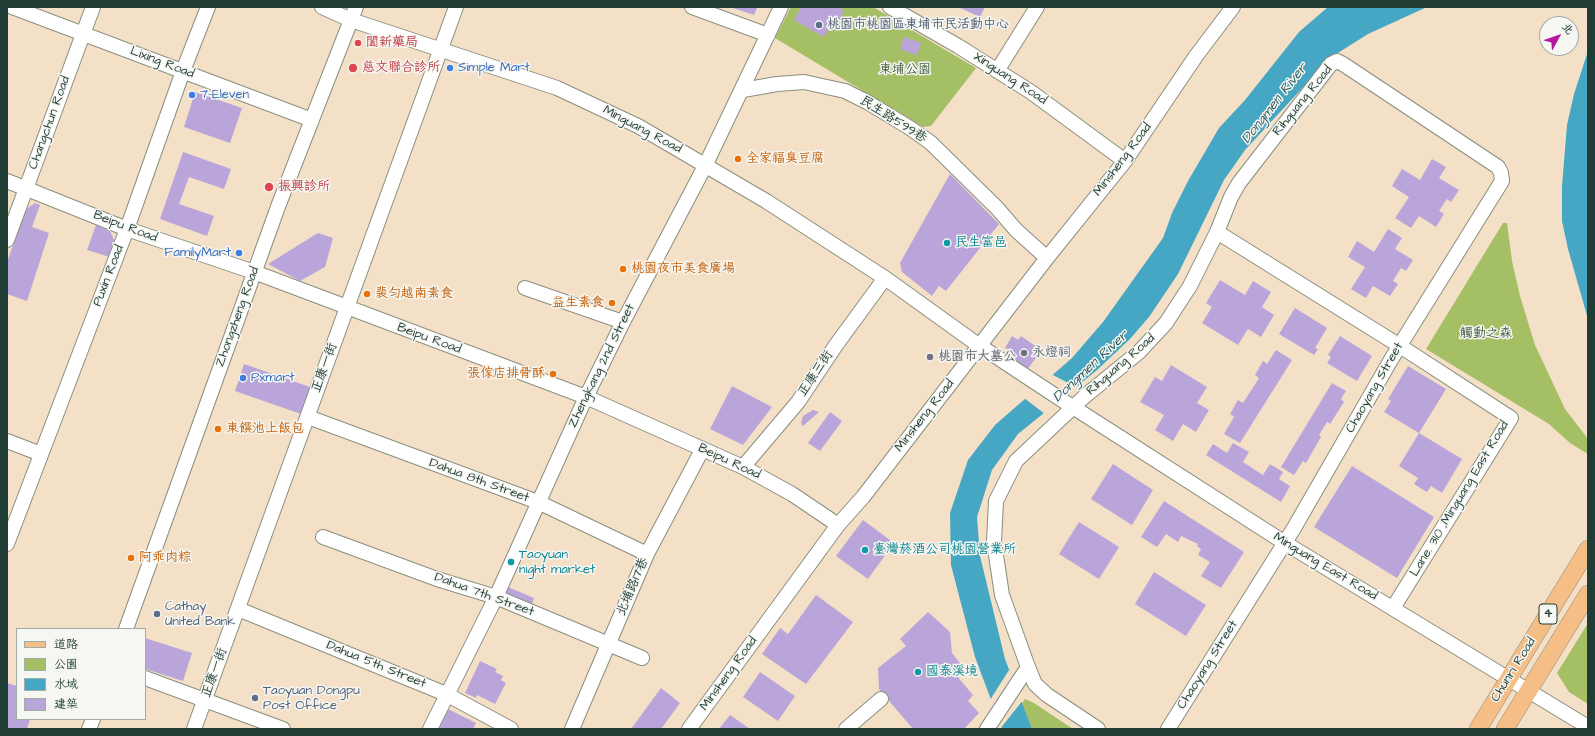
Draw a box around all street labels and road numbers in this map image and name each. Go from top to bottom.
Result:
street label: Lixing Road [128,44,196,82]
street label: Xinguang Road [970,49,1050,109]
street label: Rihguang Road [1270,63,1336,139]
street label: Changchun Road [26,74,74,172]
street label: 民生路599巷 [857,93,929,147]
street label: Minguang Road [600,103,684,157]
street label: Minsheng Road [1090,120,1156,200]
street label: Beipu Road [91,208,159,246]
street label: Puxin Road [90,243,128,309]
street label: Zhongzheng Road [213,265,263,369]
street label: Zhengkang 2nd Street [565,302,639,430]
street label: Beipu Road [395,320,463,358]
street label: Rihguang Road [1083,331,1159,399]
street label: Chaoyang Street [1343,340,1407,436]
street label: 正康一街 [309,341,341,395]
street label: 正康三街 [795,348,837,400]
street label: Minsheng Road [892,377,958,455]
street label: Lane. 310 ,Minguang East Road [1407,418,1513,580]
street label: Beipu Road [695,441,763,483]
street label: Dahua 8th Street [427,456,531,506]
street label: Minguang East Road [1270,530,1380,604]
street label: 北埔路17巷 [614,556,652,618]
street label: Dahua 7th Street [432,570,536,620]
road number: 4 [1539,604,1557,624]
street label: Chaoyang Street [1174,618,1242,712]
street label: Minsheng Road [697,634,761,714]
street label: Chunri Road [1488,635,1540,705]
street label: Dahua 5th Street [324,638,428,692]
street label: 正康一街 [199,646,231,700]

